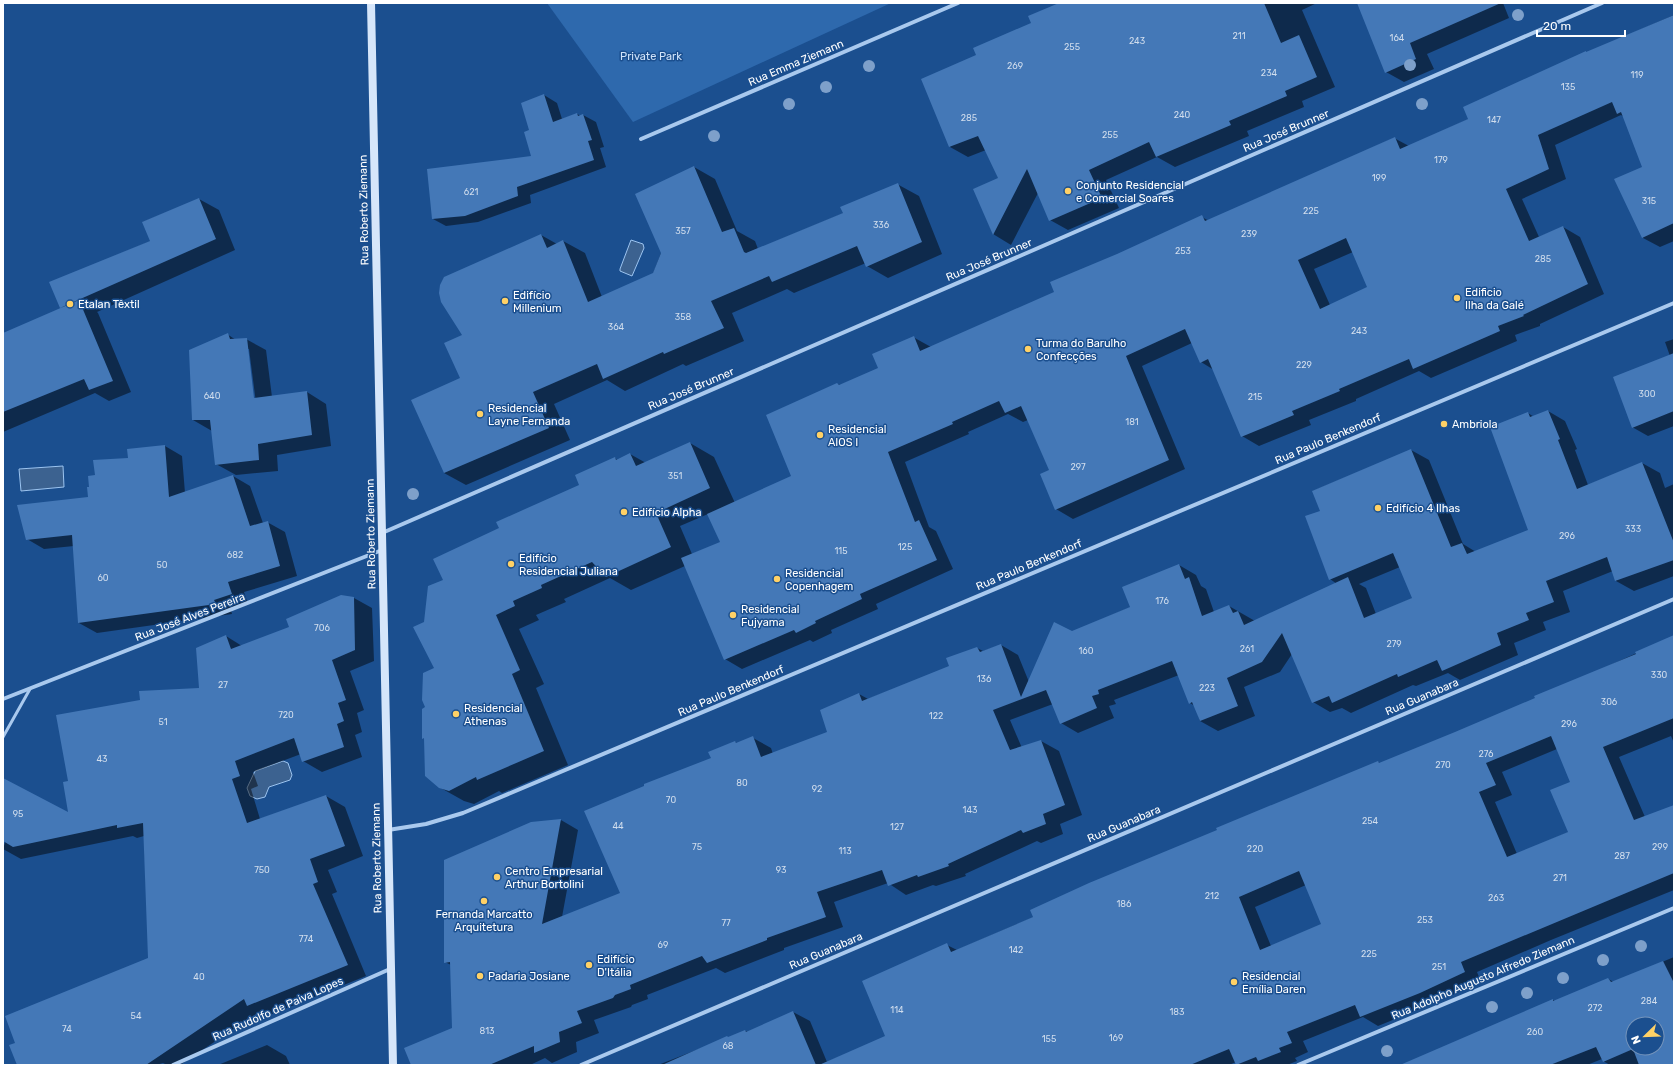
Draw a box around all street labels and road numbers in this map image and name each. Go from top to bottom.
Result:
street label: Rua Emma Ziemann [746,37,846,89]
street label: Rua José Brunner [1241,107,1332,155]
street label: Rua Roberto Ziemann [357,154,371,266]
street label: Rua José Brunner [944,236,1035,284]
street label: Rua José Brunner [646,365,737,413]
street label: Rua Paulo Benkendorf [1273,411,1384,467]
street label: Rua Roberto Ziemann [364,478,378,590]
street label: Rua Paulo Benkendorf [974,537,1085,593]
street label: Rua José Alves Pereira [133,590,247,644]
street label: Rua Paulo Benkendorf [676,663,787,719]
street label: Rua Guanabara [1383,676,1461,718]
street label: Rua Roberto Ziemann [370,802,384,914]
street label: Rua Guanabara [1085,803,1163,845]
street label: Rua Guanabara [787,930,865,972]
street label: Rua Adolpho Augusto Alfredo Ziemann [1390,933,1576,1023]
street label: Rua Rudolfo de Paiva Lopes [211,974,346,1044]

